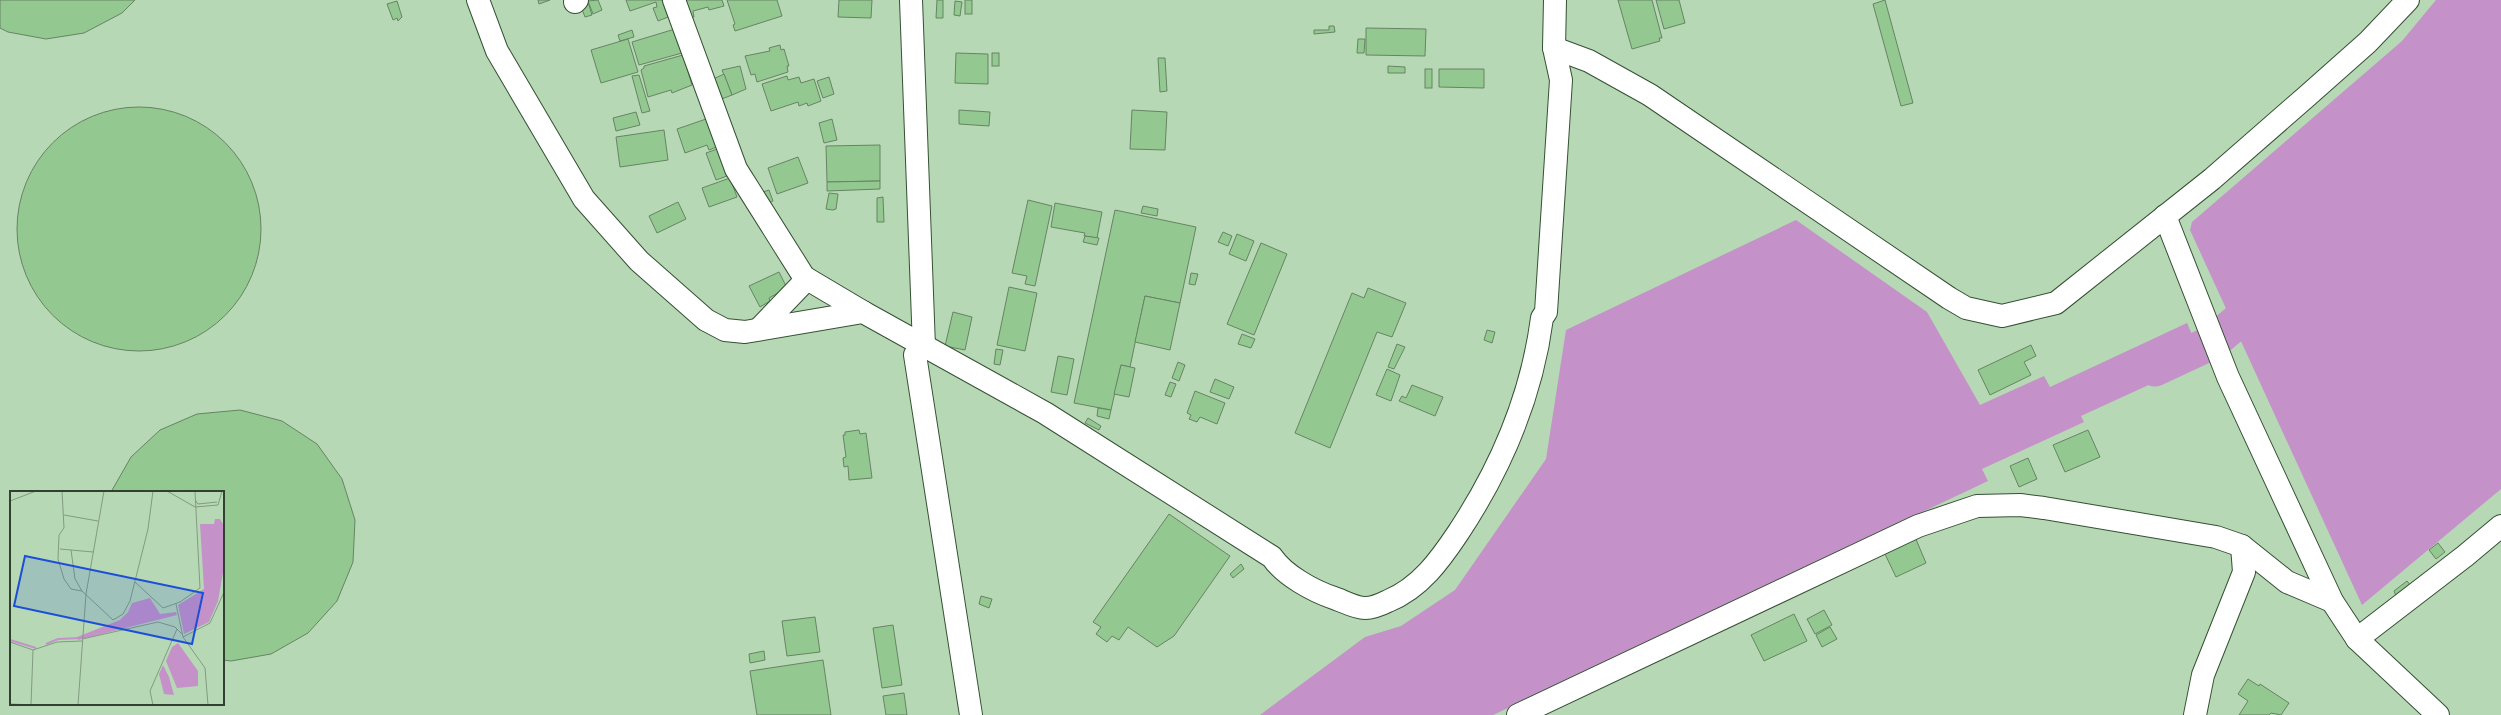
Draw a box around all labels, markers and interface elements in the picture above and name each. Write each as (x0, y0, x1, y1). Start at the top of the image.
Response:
inset map (10, 491, 224, 705)

